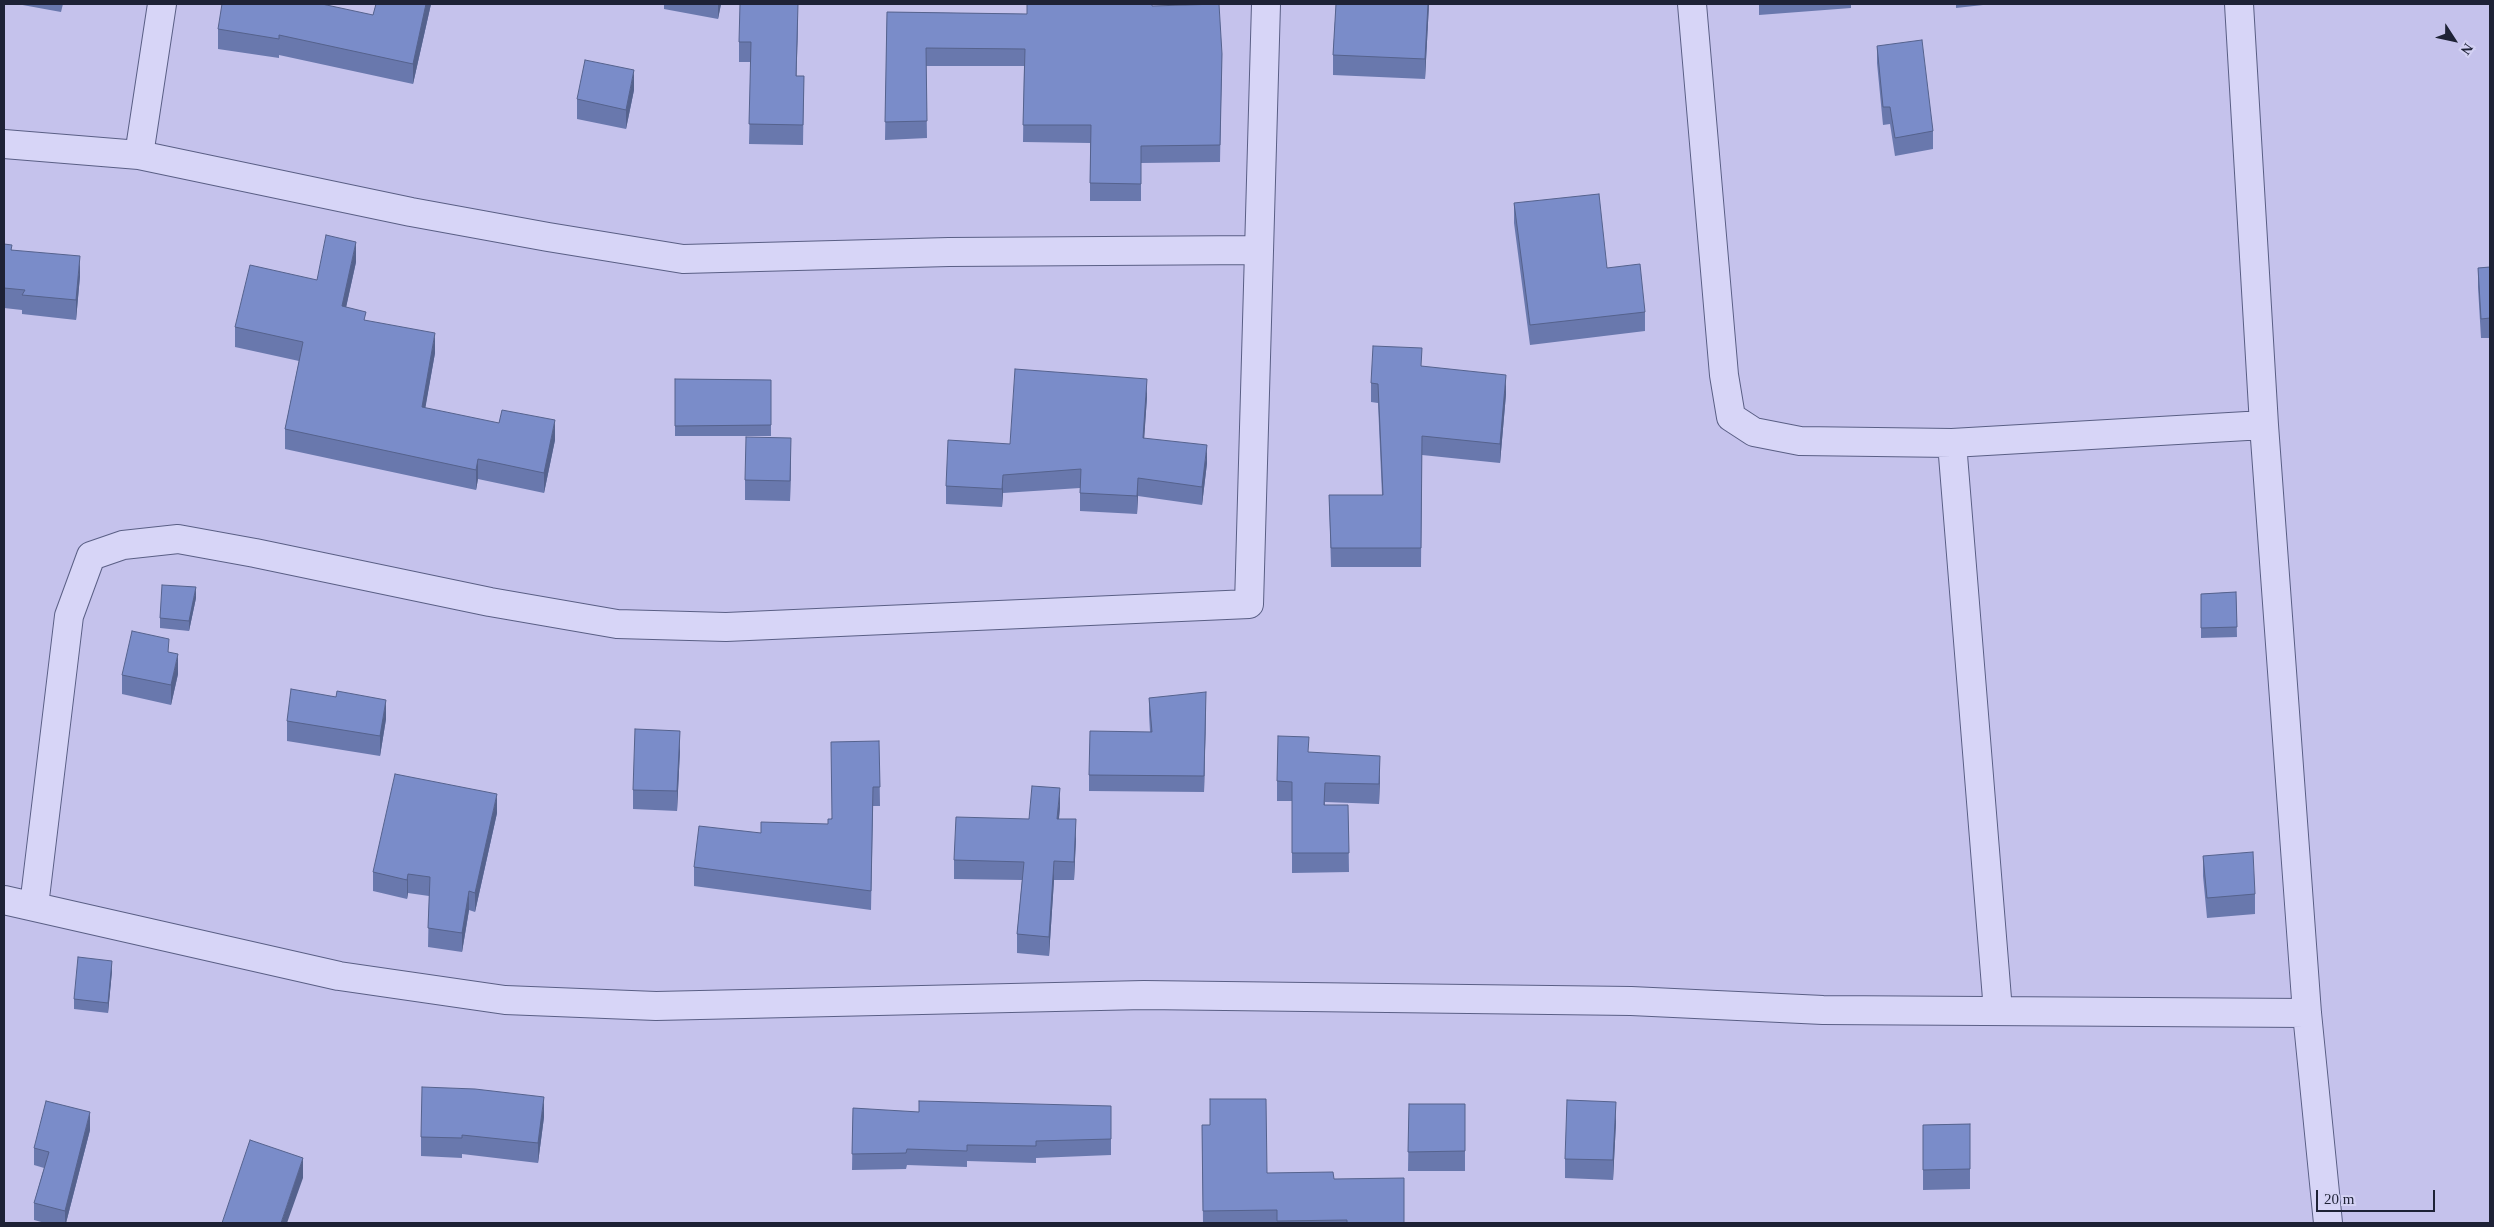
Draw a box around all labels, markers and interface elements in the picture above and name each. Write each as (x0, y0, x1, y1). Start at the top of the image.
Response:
north arrow (2429, 15, 2479, 65)
text: N (2458, 40, 2476, 57)
scale bar (2319, 1180, 2438, 1212)
text: 20 m (2324, 1191, 2354, 1207)

